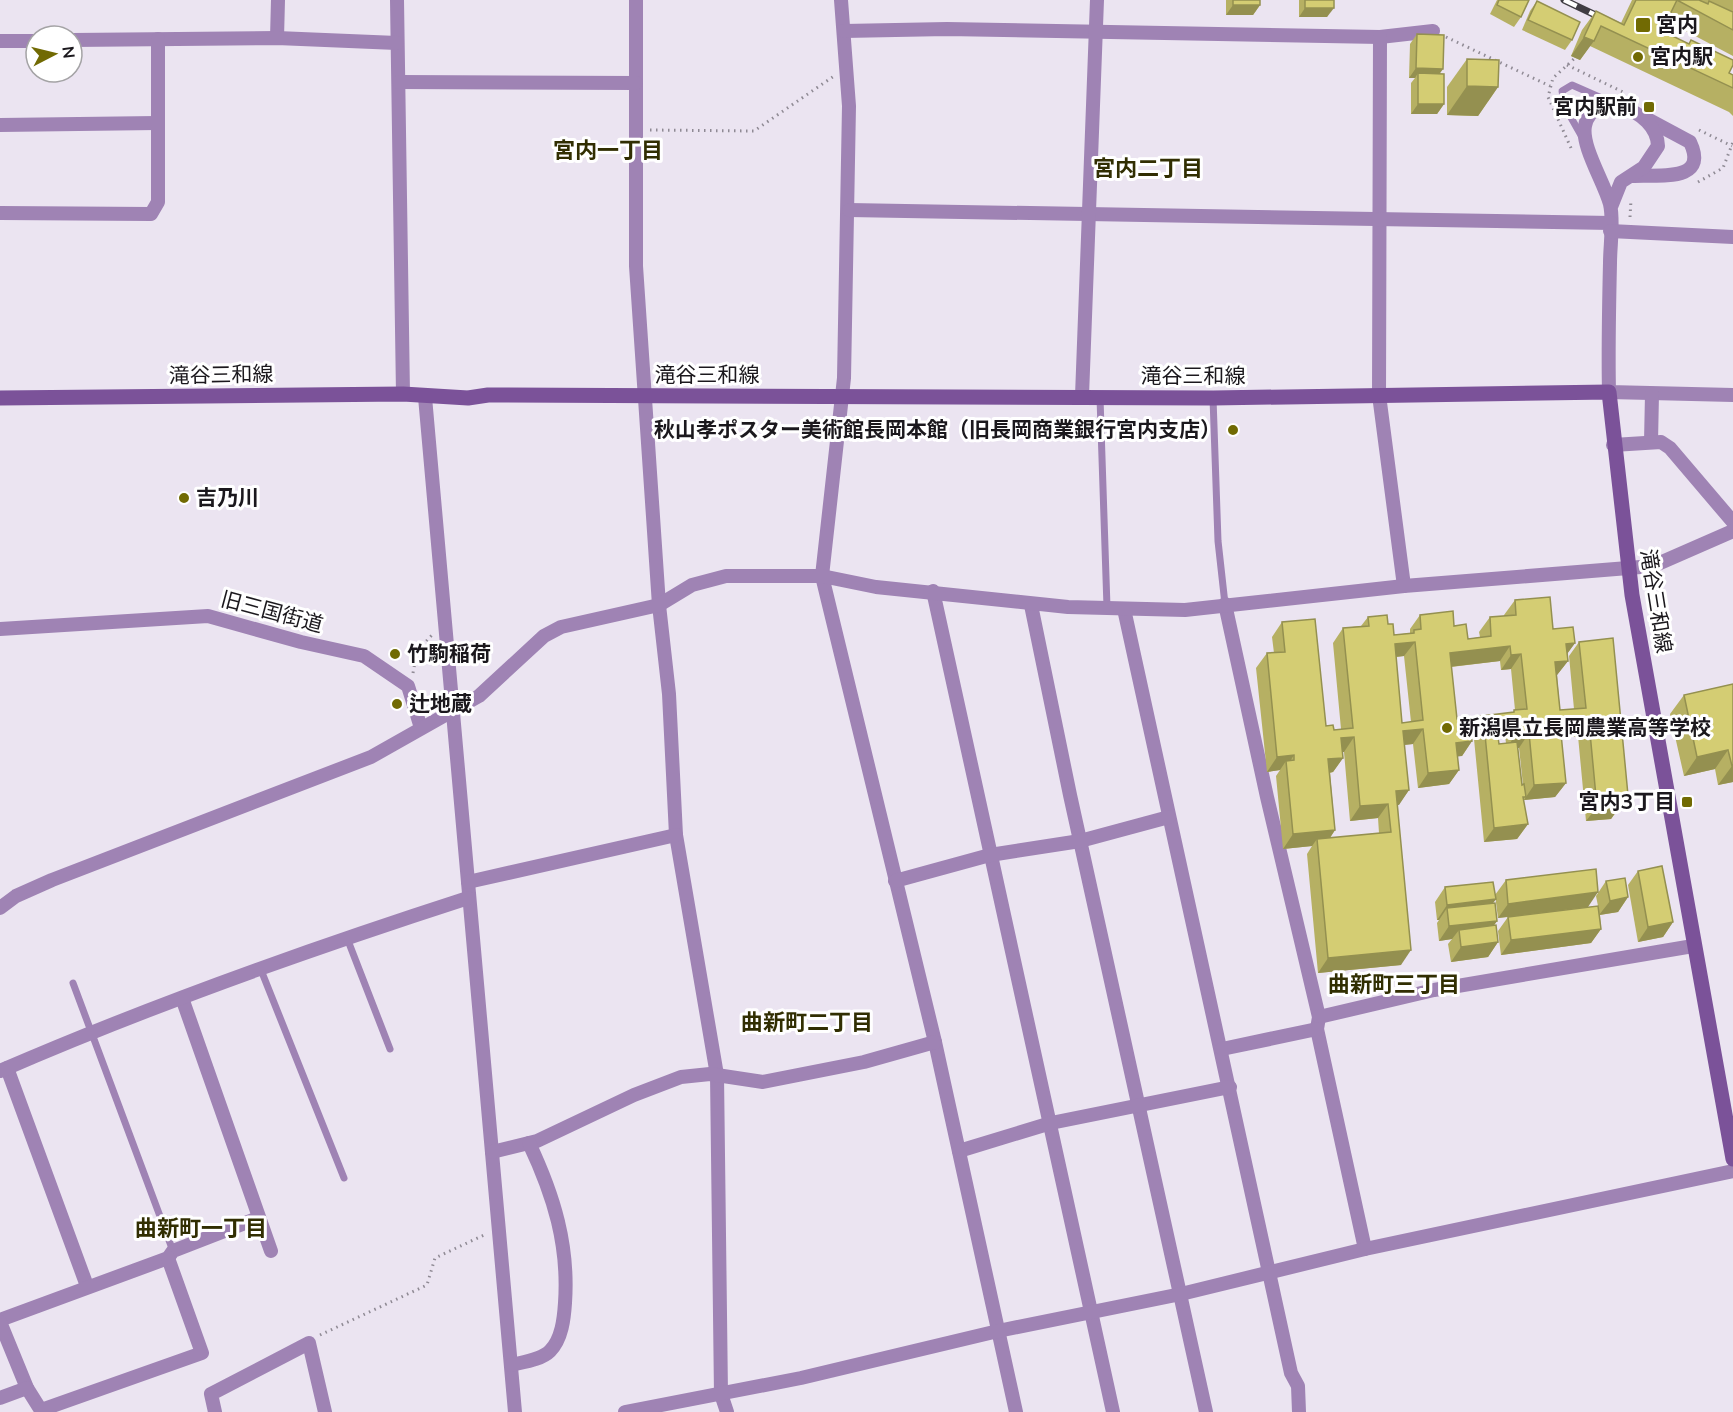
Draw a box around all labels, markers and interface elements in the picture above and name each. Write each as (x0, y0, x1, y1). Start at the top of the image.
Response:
place label: 宮内 (1656, 11, 1698, 37)
marker: 宮内 (1634, 16, 1652, 34)
north arrow (24, 24, 84, 84)
place label: 宮内駅 (1650, 43, 1713, 69)
text: N (58, 45, 80, 59)
marker: 宮内駅 (1631, 50, 1645, 64)
place label: 宮内駅前 (1553, 93, 1637, 119)
marker: 宮内駅前 (1642, 100, 1656, 114)
district label: 宮内一丁目 (553, 136, 663, 164)
district label: 宮内二丁目 (1093, 154, 1203, 182)
street label: 滝谷三和線 (168, 360, 274, 388)
street label: 滝谷三和線 (655, 361, 760, 387)
street label: 滝谷三和線 (1141, 362, 1246, 388)
place label: 秋山孝ポスター美術館長岡本館（旧長岡商業銀行宮内支店） (654, 416, 1221, 442)
marker: 秋山孝ポスター美術館長岡本館（旧長岡商業銀行宮内支店） (1226, 423, 1240, 437)
place label: 吉乃川 (196, 484, 259, 510)
marker: 吉乃川 (177, 491, 191, 505)
street label: 滝谷三和線 (1636, 547, 1678, 655)
street label: 旧三国街道 (218, 585, 326, 637)
place label: 竹駒稲荷 (407, 640, 491, 666)
marker: 竹駒稲荷 (388, 647, 402, 661)
place label: 辻地蔵 (409, 690, 472, 716)
marker: 辻地蔵 (390, 697, 404, 711)
place label: 新潟県立長岡農業高等学校 (1459, 714, 1711, 740)
marker: 新潟県立長岡農業高等学校 (1440, 721, 1454, 735)
place label: 宮内3丁目 (1578, 788, 1675, 814)
marker: 宮内3丁目 (1680, 795, 1694, 809)
district label: 曲新町三丁目 (1328, 970, 1460, 998)
district label: 曲新町二丁目 (741, 1008, 873, 1036)
district label: 曲新町一丁目 (135, 1214, 267, 1242)

